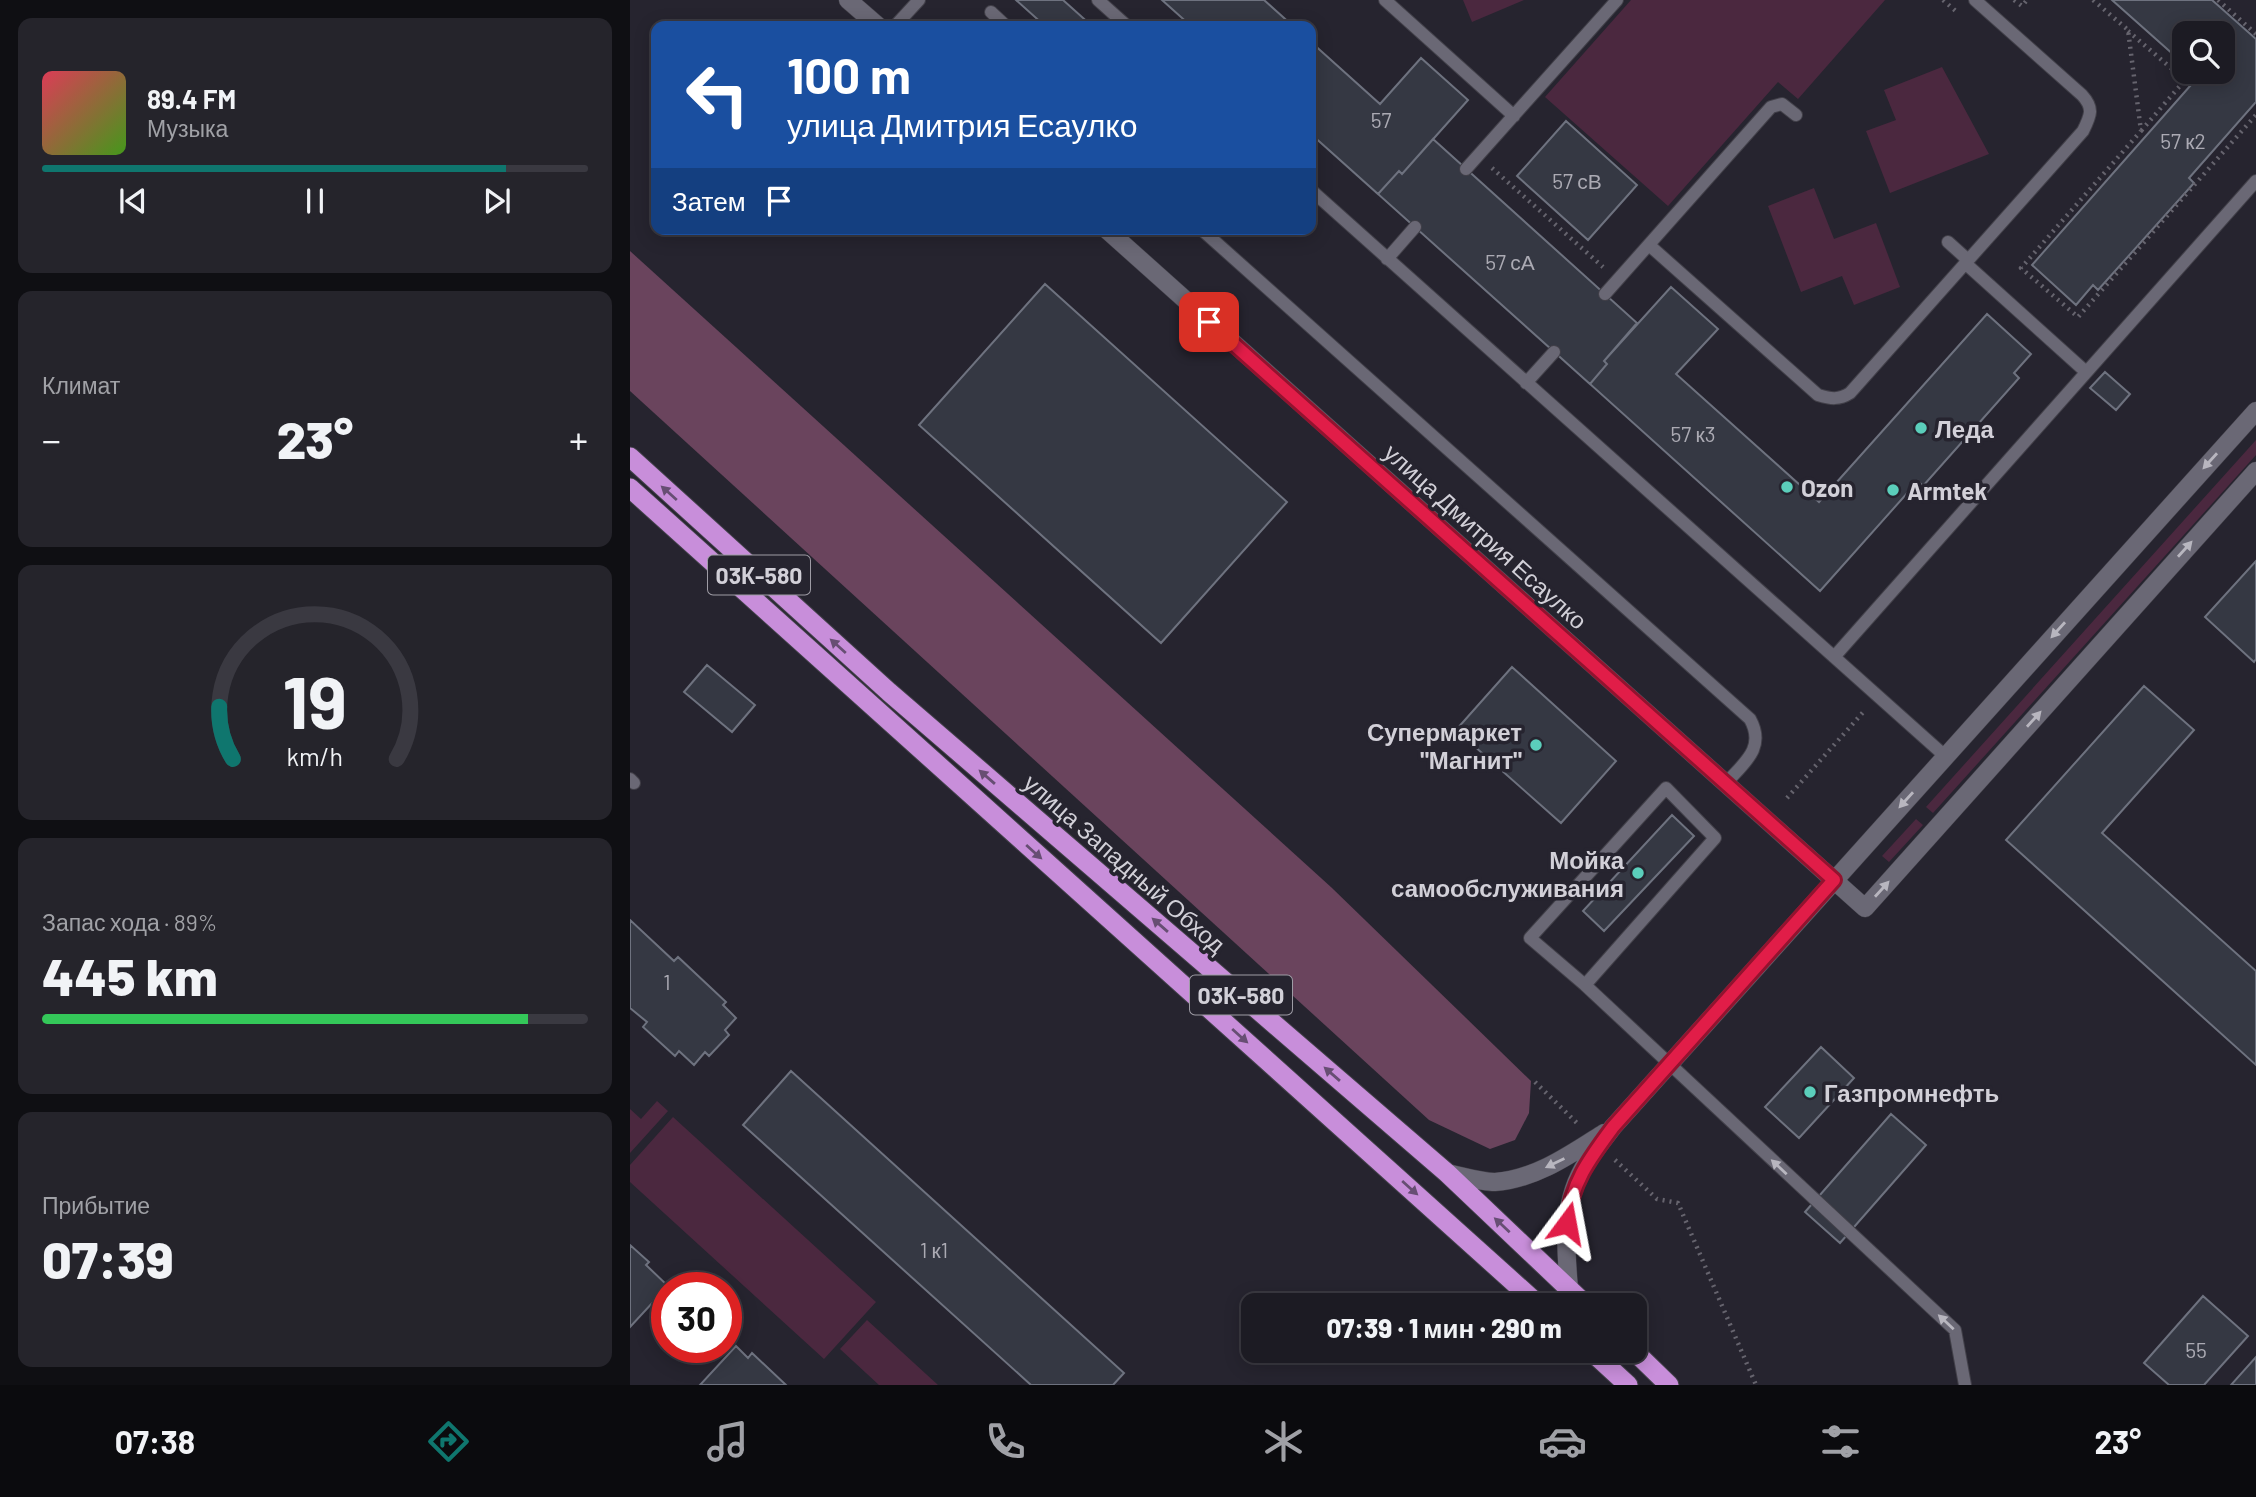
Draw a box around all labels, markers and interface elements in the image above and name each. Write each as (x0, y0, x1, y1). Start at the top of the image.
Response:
map controls (2172, 21, 2235, 84)
button: search (2172, 21, 2235, 84)
text: 100 m (787, 45, 911, 104)
icon: left (672, 49, 763, 140)
text: 89.4 FM (147, 83, 236, 114)
text: улица Дмитрия Есаулко (787, 105, 1138, 143)
house number: 57 (1371, 107, 1391, 132)
text: Музыка (147, 114, 228, 142)
house number: 57 к2 (2160, 128, 2206, 153)
house number: 57 сВ (1552, 168, 1602, 193)
icon: previous (114, 182, 152, 220)
icon: pause (296, 182, 334, 220)
icon: next (478, 182, 516, 220)
icon: arrive (760, 182, 798, 220)
text: Затем (672, 185, 746, 216)
house number: 57 сА (1485, 249, 1535, 274)
pin (1179, 292, 1239, 352)
icon: arrive (1190, 303, 1228, 341)
text: Климат (42, 371, 120, 399)
text: 23° (277, 407, 353, 469)
place label: Леда (1935, 414, 1994, 443)
text: − (42, 416, 61, 462)
text: + (569, 416, 588, 462)
marker: Леда (1913, 420, 1929, 436)
house number: 57 к3 (1671, 421, 1715, 446)
street label: улица Дмитрия Есаулко (1379, 437, 1593, 635)
one-way arrow (2203, 453, 2218, 470)
place label: Ozon (1801, 473, 1853, 502)
place label: Armtek (1907, 476, 1987, 505)
marker: Ozon (1779, 479, 1795, 495)
marker: Armtek (1885, 482, 1901, 498)
one-way arrow (660, 485, 678, 501)
one-way arrow (2177, 541, 2193, 558)
road number: 03К-580 (708, 555, 810, 594)
one-way arrow (2051, 622, 2066, 639)
one-way arrow (829, 638, 847, 654)
text: 19 (283, 656, 347, 744)
one-way arrow (2026, 710, 2042, 728)
place label: Супермаркет "Магнит" (1367, 717, 1522, 774)
marker: Супермаркет "Магнит" (1528, 737, 1544, 753)
text: km/h (287, 740, 343, 770)
street label: улица Западный Обход (1018, 767, 1232, 959)
one-way arrow (979, 770, 996, 785)
one-way arrow (1899, 791, 1914, 808)
one-way arrow (1026, 844, 1043, 859)
place label: Мойка самообслуживания (1391, 845, 1625, 902)
marker: Мойка самообслуживания (1630, 865, 1646, 881)
one-way arrow (1874, 880, 1889, 897)
text: Запас хода · 89% (42, 908, 217, 936)
one-way arrow (1151, 918, 1168, 933)
text: 445 km (42, 944, 218, 1006)
house number: 1 (663, 969, 671, 994)
road number: 03К-580 (1190, 976, 1292, 1014)
one-way arrow (1231, 1028, 1248, 1044)
one-way arrow (1323, 1066, 1341, 1082)
place label: Газпромнефть (1824, 1078, 1999, 1107)
marker: Газпромнефть (1802, 1084, 1818, 1100)
one-way arrow (1544, 1156, 1564, 1168)
one-way arrow (1771, 1160, 1788, 1176)
one-way arrow (1401, 1180, 1419, 1196)
position arrow (1530, 1186, 1604, 1260)
text: Прибытие (42, 1191, 150, 1219)
one-way arrow (1494, 1217, 1511, 1233)
text: 07:39 (42, 1227, 174, 1289)
house number: 1 к1 (920, 1237, 948, 1262)
speed limit sign: 30 (651, 1272, 742, 1363)
text: 07:39 · 1 мин · 290 m (1326, 1312, 1562, 1343)
one-way arrow (1938, 1314, 1955, 1330)
house number: 55 (2185, 1337, 2207, 1362)
icon: directions (424, 1417, 473, 1466)
icon: music (703, 1417, 752, 1466)
icon: phone (981, 1417, 1030, 1466)
icon: climate (1259, 1417, 1308, 1466)
icon: car (1538, 1417, 1587, 1466)
icon: filters (1816, 1417, 1865, 1466)
text: 07:38 (115, 1422, 195, 1460)
text: 23° (2094, 1422, 2141, 1460)

